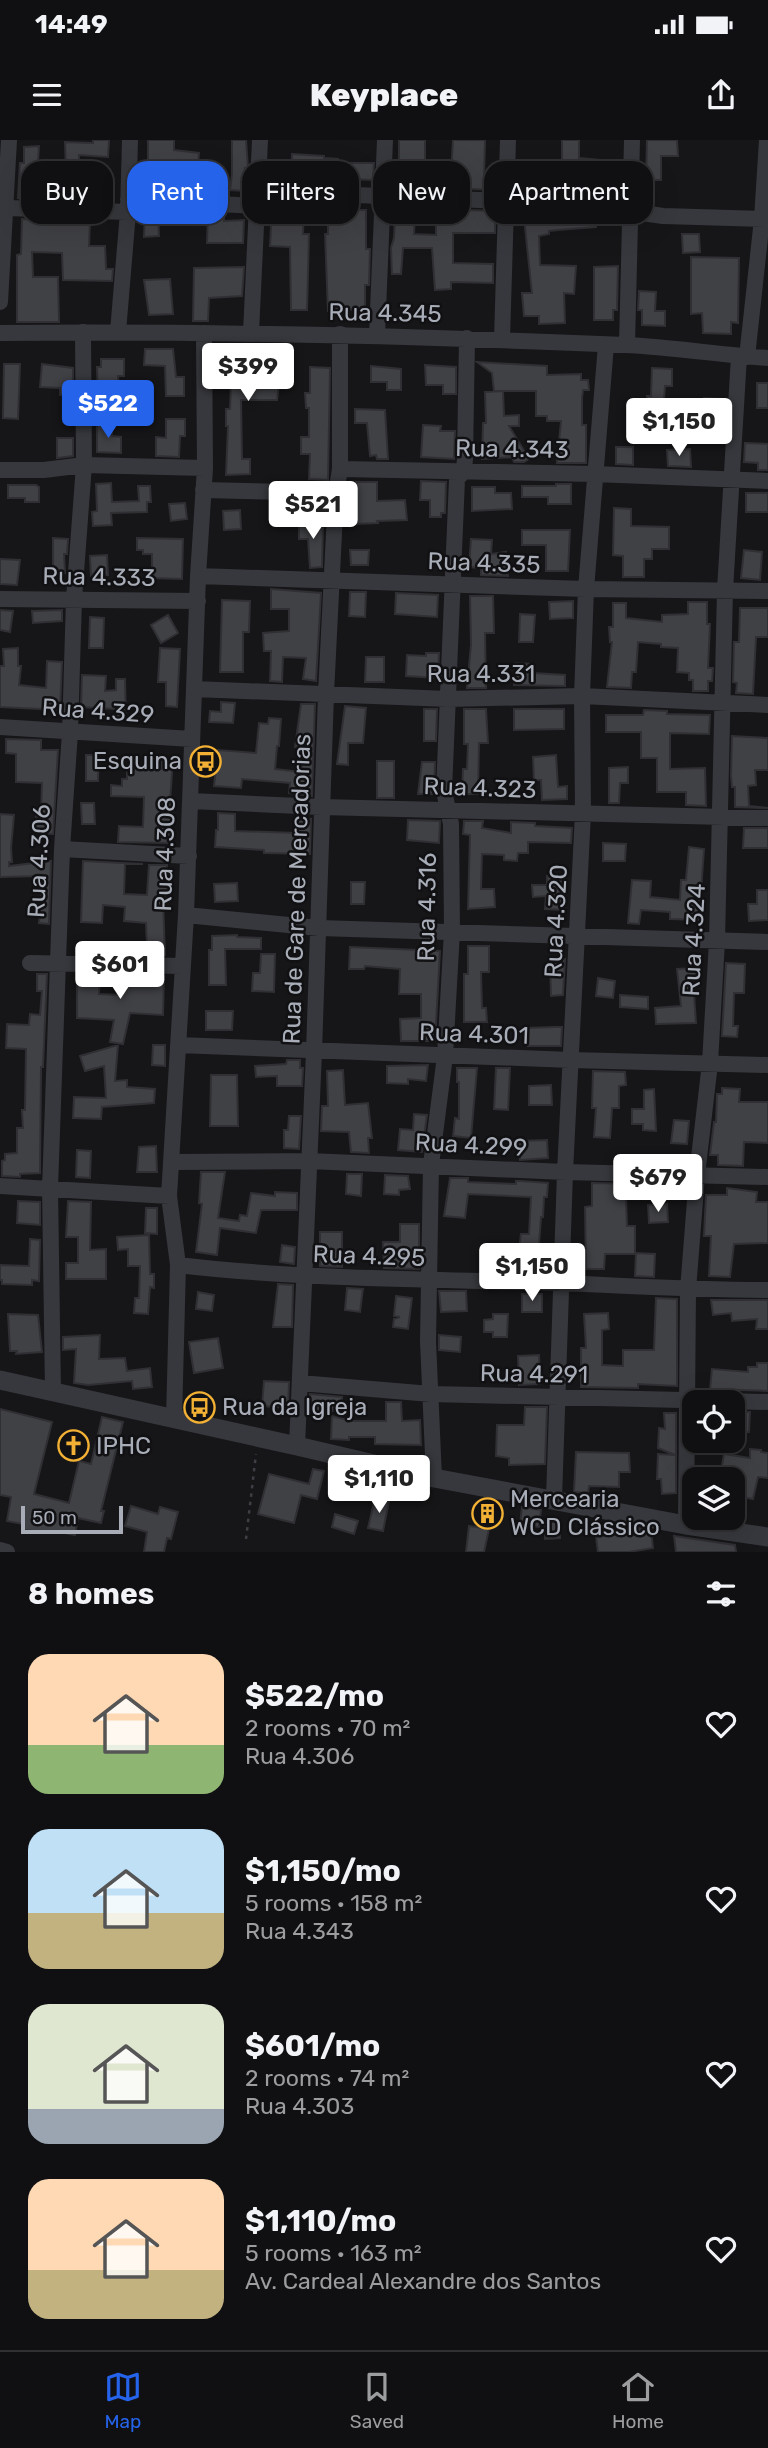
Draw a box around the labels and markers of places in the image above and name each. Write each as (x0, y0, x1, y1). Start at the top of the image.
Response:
pin: $399 (207, 344, 289, 403)
pin: $522 (67, 380, 149, 440)
pin: $1,150 (622, 398, 736, 458)
pin: $521 (272, 482, 354, 541)
bus stop icon: Esquina (188, 744, 222, 778)
place label: Esquina (93, 747, 182, 775)
pin: $601 (79, 942, 161, 1001)
pin: $679 (617, 1154, 699, 1214)
pin: $1,150 (475, 1244, 589, 1303)
bus stop icon: Rua da Igreja (182, 1390, 216, 1424)
place label: Rua da Igreja (222, 1393, 367, 1421)
church icon: IPHC (56, 1429, 90, 1463)
place label: IPHC (96, 1432, 151, 1460)
pin: $1,110 (322, 1456, 436, 1515)
place label: Mercearia WCD Clássico (510, 1485, 660, 1541)
building icon: Mercearia WCD Clássico (470, 1496, 504, 1530)

